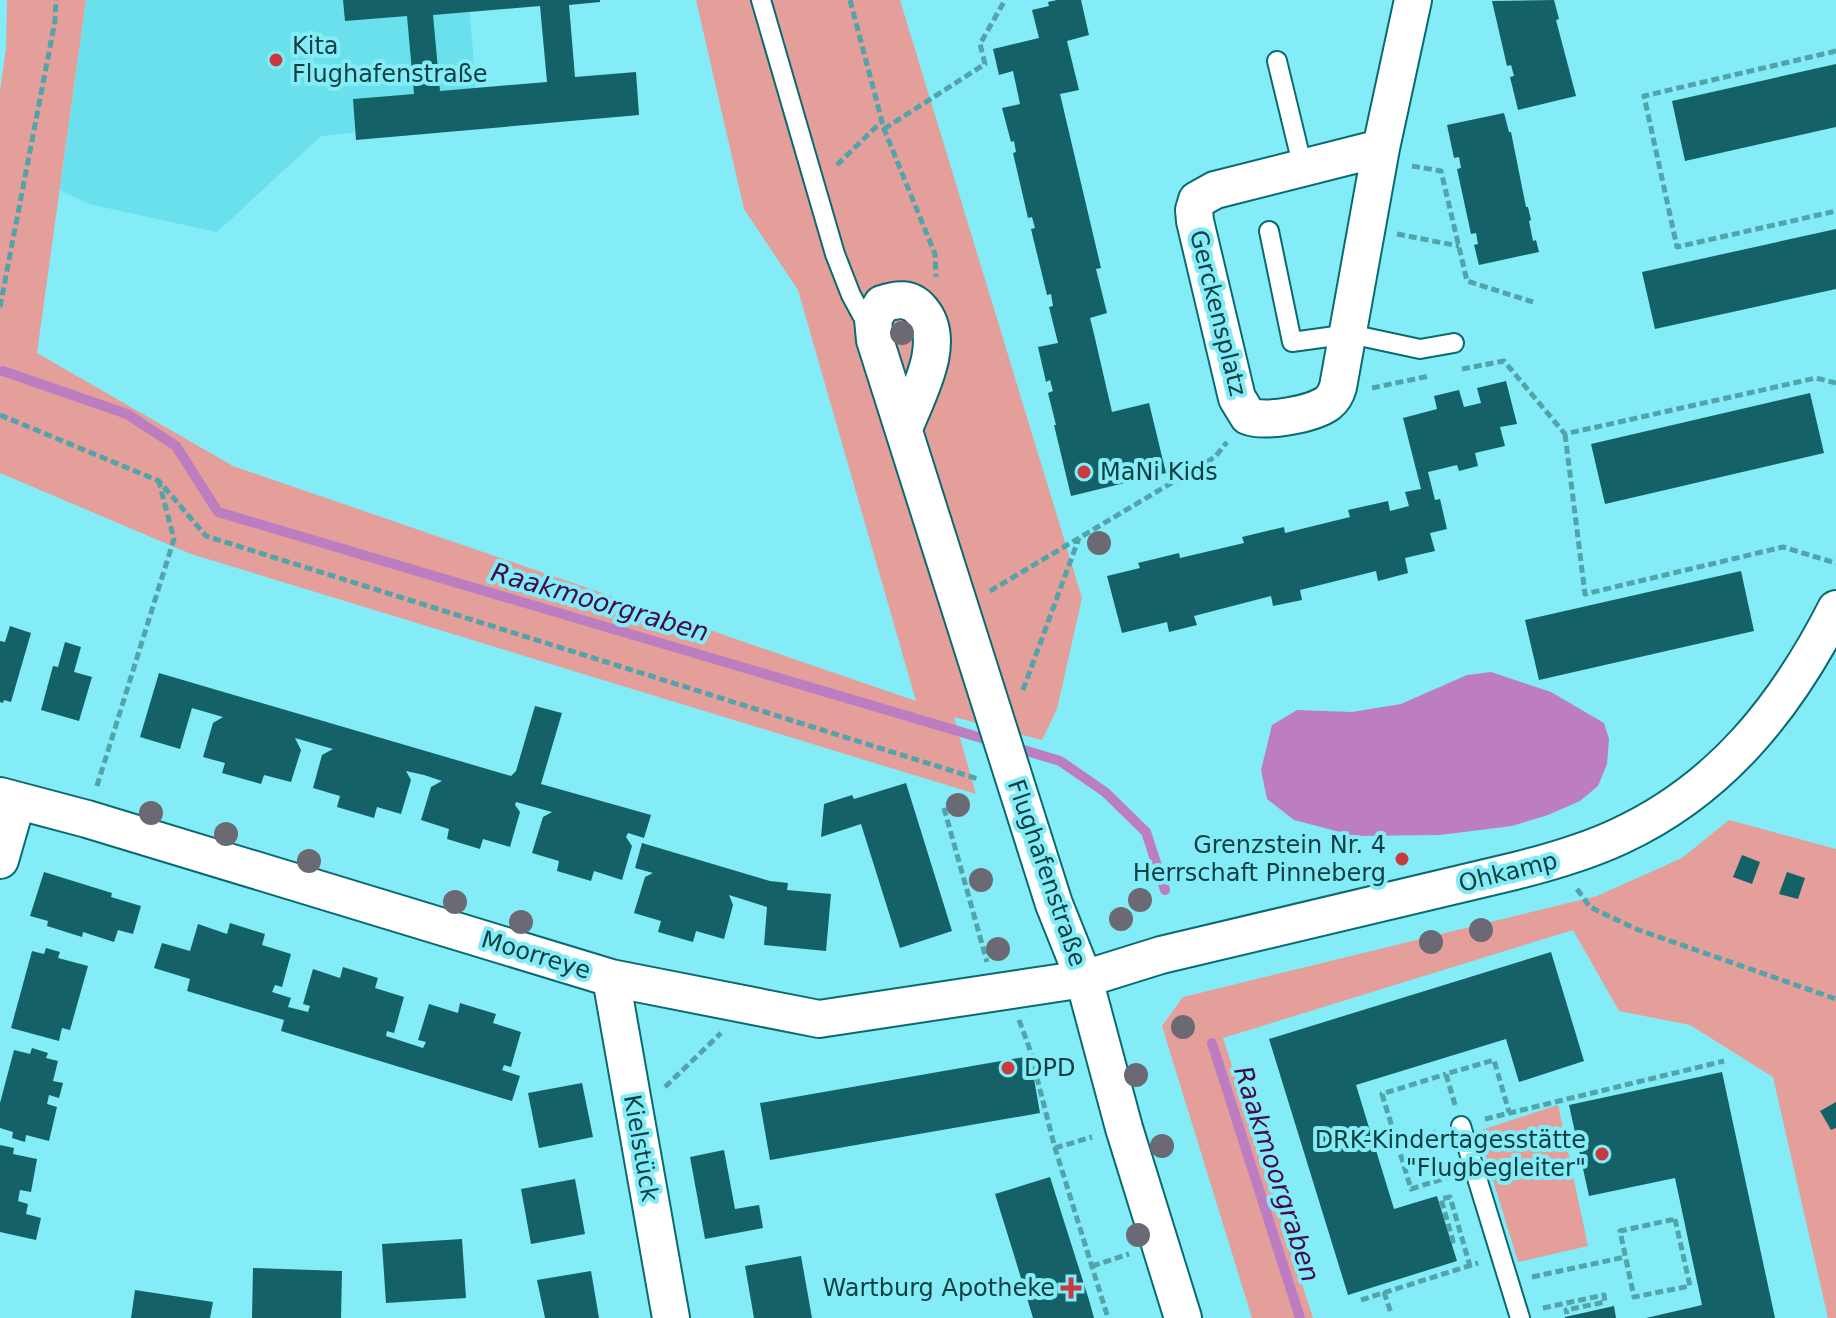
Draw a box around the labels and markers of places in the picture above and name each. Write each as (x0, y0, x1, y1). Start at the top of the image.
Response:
place label: Kita Flughafenstraße (292, 32, 488, 88)
marker: Kita Flughafenstraße (267, 51, 285, 69)
place label: MaNi Kids (1100, 458, 1218, 486)
marker: MaNi Kids (1075, 463, 1093, 481)
place label: Grenzstein Nr. 4 Herrschaft Pinneberg (1133, 831, 1386, 887)
marker: Grenzstein Nr. 4 Herrschaft Pinneberg (1393, 850, 1411, 868)
place label: DPD (1024, 1054, 1075, 1082)
marker: DPD (999, 1059, 1017, 1077)
place label: DRK-Kindertagesstätte "Flugbegleiter" (1315, 1126, 1586, 1182)
marker: DRK-Kindertagesstätte "Flugbegleiter" (1593, 1145, 1611, 1163)
place label: Wartburg Apotheke (823, 1274, 1055, 1302)
marker: Wartburg Apotheke (1062, 1279, 1080, 1297)

